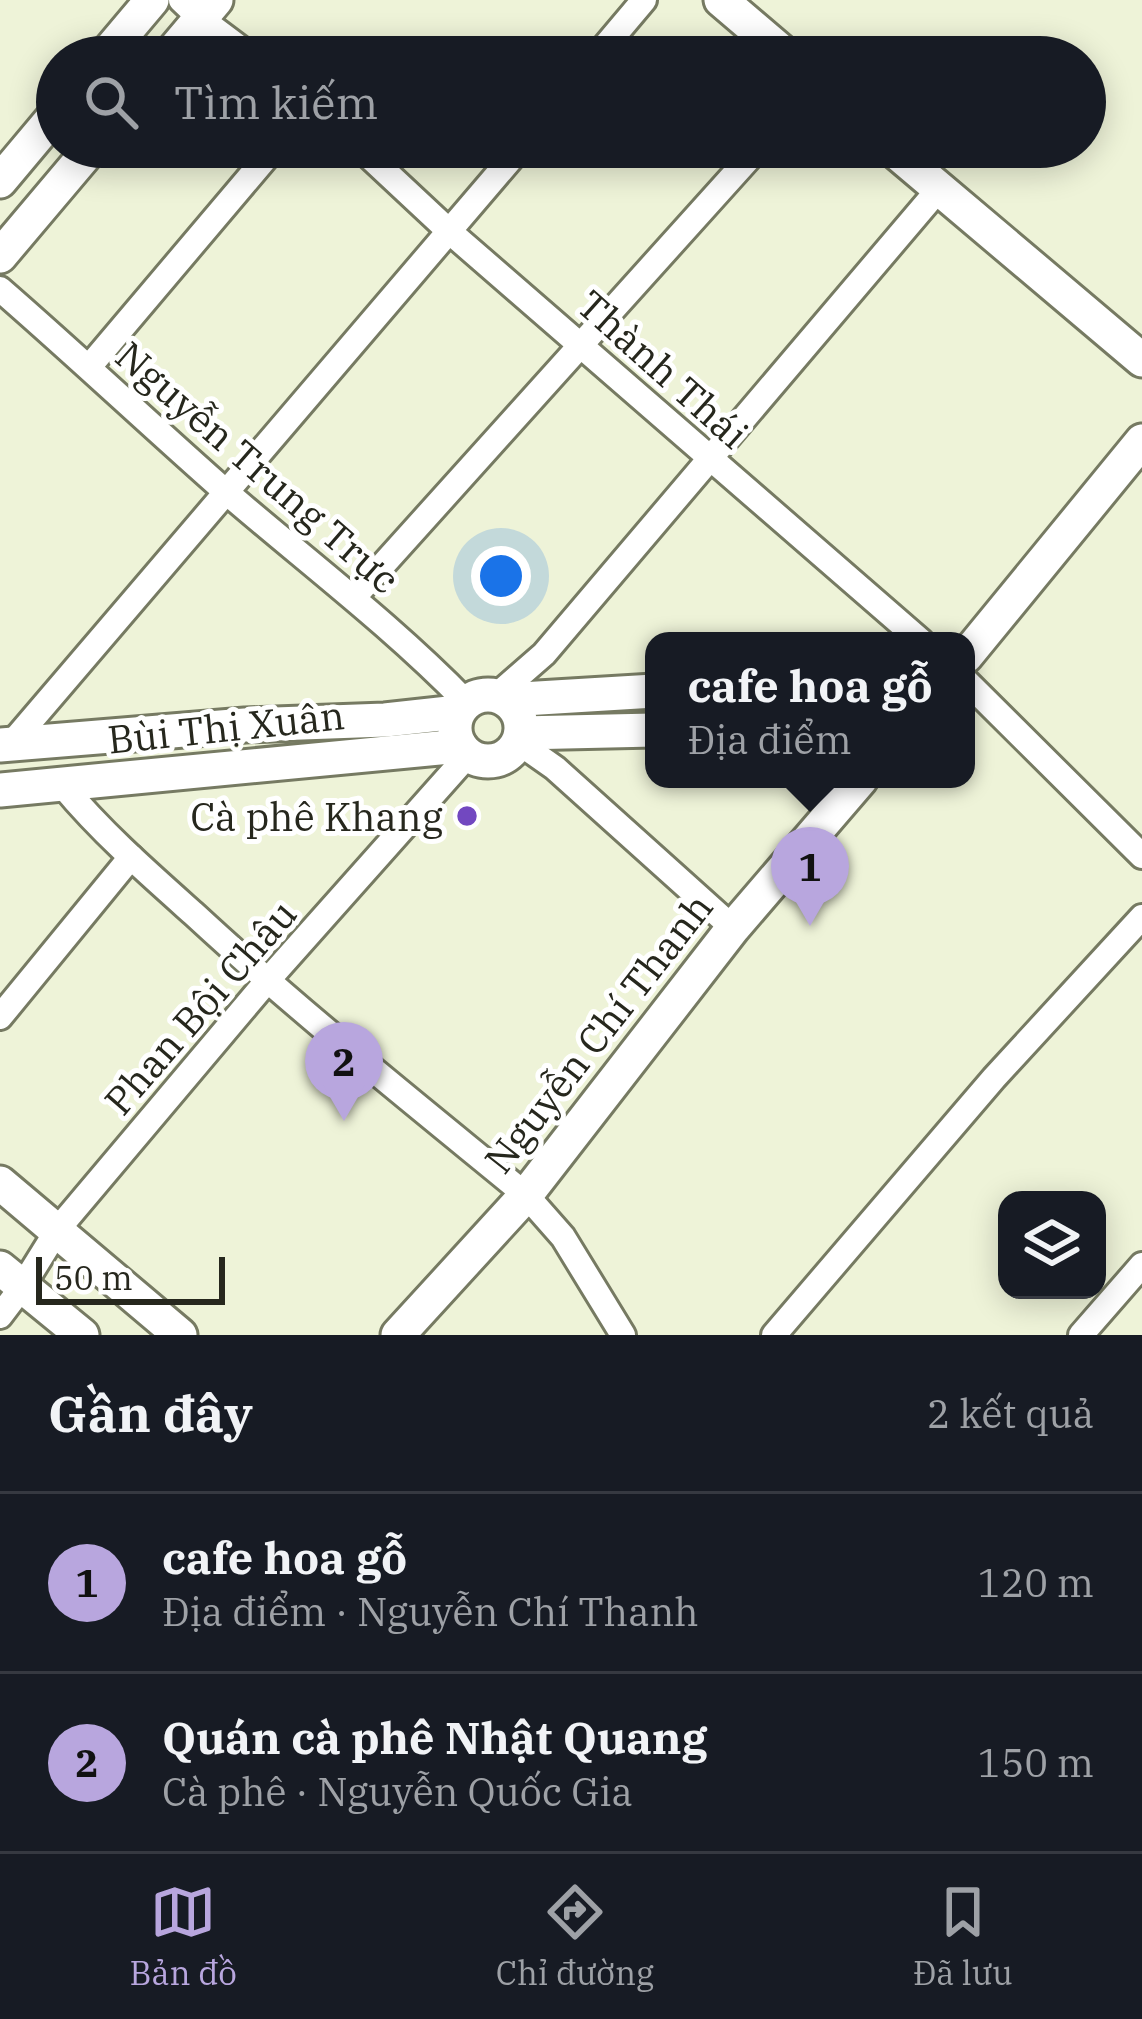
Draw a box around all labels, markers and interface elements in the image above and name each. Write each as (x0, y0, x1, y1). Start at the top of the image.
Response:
search box (36, 36, 1106, 168)
icon: search (78, 69, 144, 135)
text: Tìm kiếm (174, 73, 378, 131)
street label: Thành Thái (567, 279, 759, 459)
street label: Nguyễn Trung Trực (106, 330, 410, 604)
your location (471, 546, 531, 606)
popup (645, 632, 975, 788)
text: cafe hoa gỗ (687, 656, 933, 714)
street label: Bùi Thị Xuân (105, 689, 347, 765)
text: Địa điểm (687, 714, 852, 765)
place label: Cà phê Khang (190, 791, 443, 842)
marker: Cà phê Khang (454, 803, 480, 829)
pin: 1 (771, 827, 849, 926)
street label: Nguyễn Chí Thanh (473, 883, 723, 1183)
street label: Phan Bội Châu (93, 889, 307, 1125)
pin: 2 (305, 1022, 383, 1121)
map controls (998, 1191, 1106, 1299)
button: layers (998, 1191, 1106, 1299)
scale bar (36, 1251, 225, 1304)
text: 50 m (54, 1256, 133, 1299)
text: Gần đây (48, 1380, 253, 1446)
text: 2 kết quả (927, 1388, 1094, 1439)
text: cafe hoa gỗ (162, 1528, 407, 1586)
text: 1 (75, 1557, 99, 1608)
text: 120 m (978, 1557, 1094, 1608)
text: Địa điểm · Nguyễn Chí Thanh (162, 1586, 699, 1637)
text: Quán cà phê Nhật Quang (162, 1708, 708, 1766)
text: 2 (75, 1737, 99, 1788)
text: 150 m (978, 1737, 1094, 1788)
text: Cà phê · Nguyễn Quốc Gia (162, 1766, 633, 1817)
tab: Bản đồ (129, 1879, 237, 1994)
tab: Chỉ đường (496, 1879, 654, 1994)
tab: Đã lưu (913, 1879, 1013, 1994)

